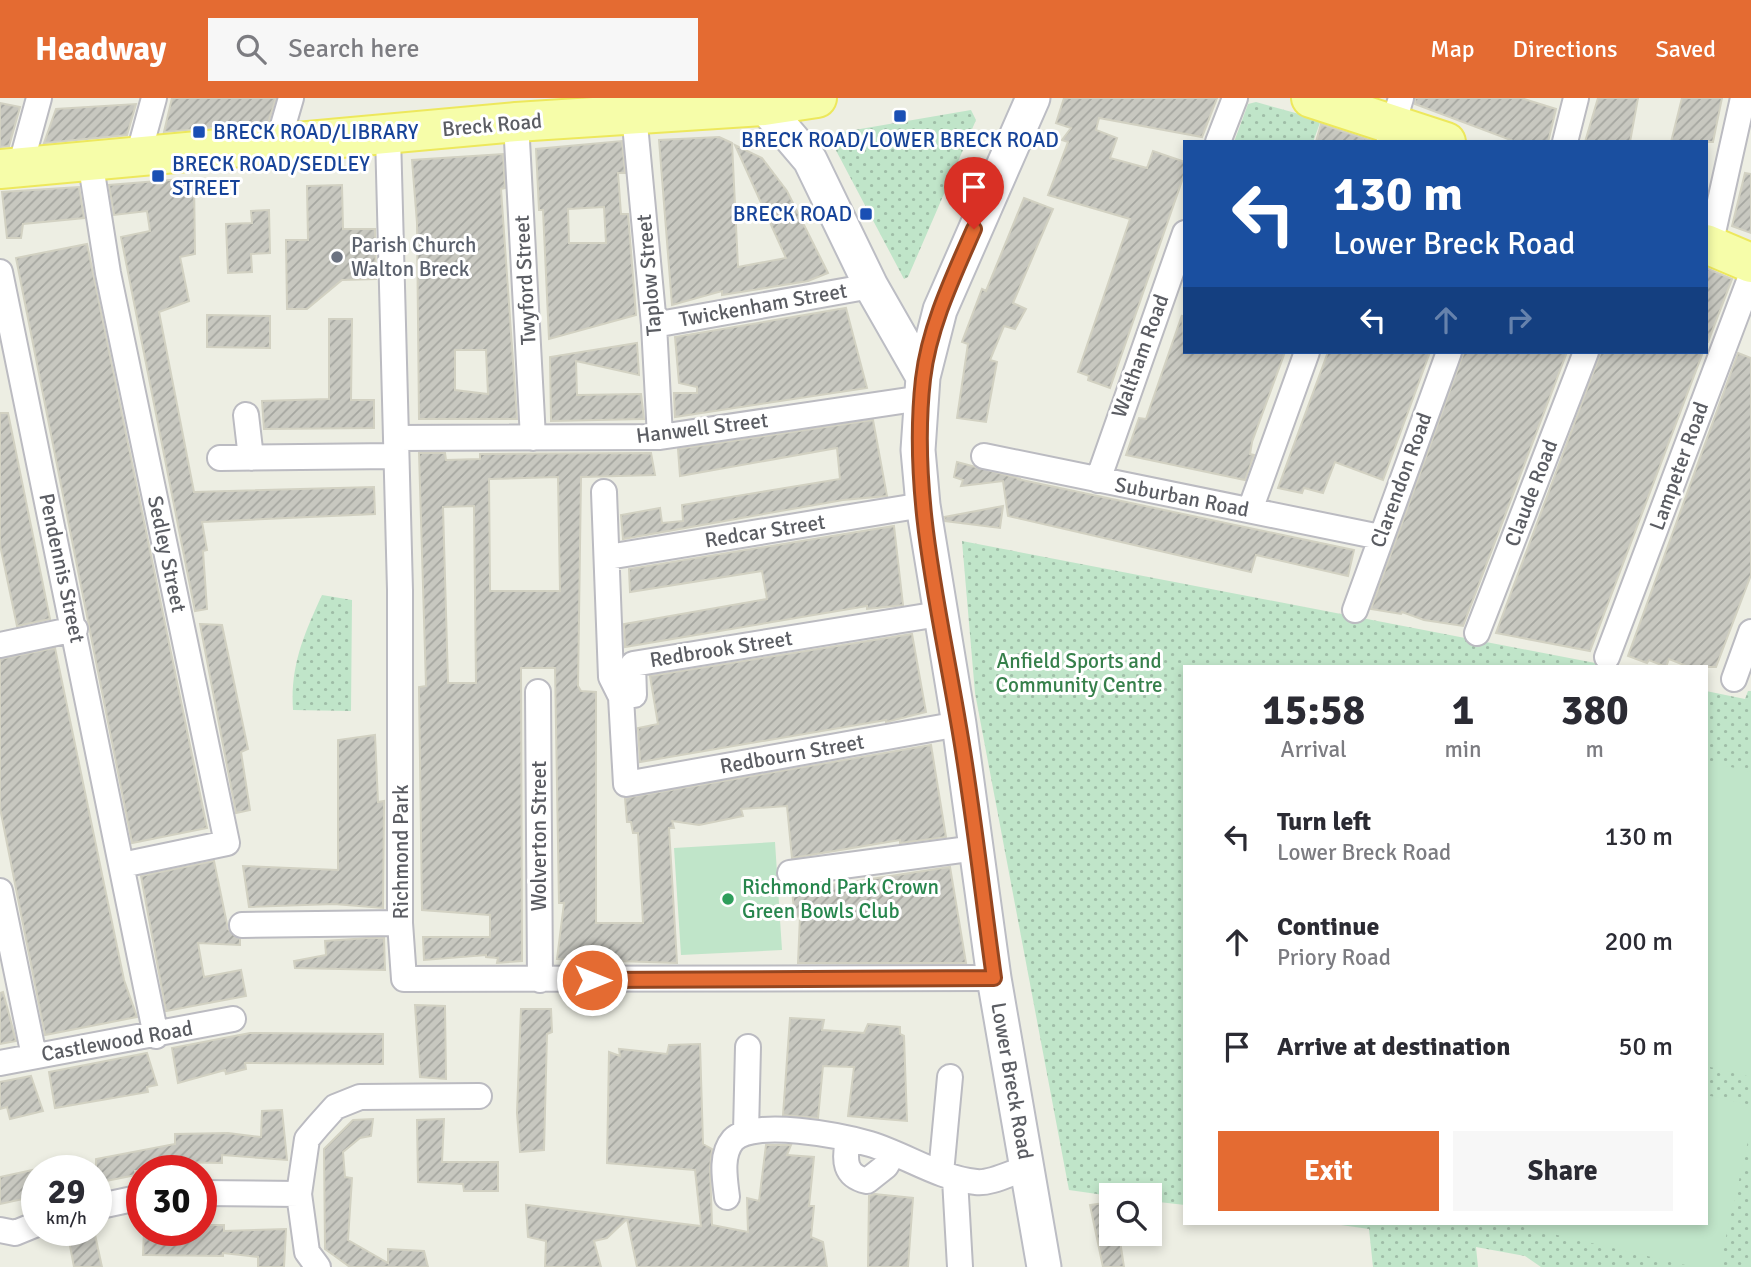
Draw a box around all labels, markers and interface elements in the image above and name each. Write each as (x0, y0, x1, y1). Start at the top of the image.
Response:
search box (208, 18, 698, 81)
text: Headway (35, 29, 166, 70)
icon: search (232, 30, 270, 68)
text: Search here (288, 33, 419, 65)
text: Map (1430, 34, 1475, 64)
text: Directions (1513, 34, 1618, 64)
text: Saved (1656, 34, 1716, 64)
street label: Breck Road (441, 108, 543, 142)
marker: BRECK ROAD/LOWER BRECK ROAD (892, 108, 908, 124)
place label: BRECK ROAD/LIBRARY (213, 119, 419, 145)
marker: BRECK ROAD/LIBRARY (191, 124, 207, 140)
place label: BRECK ROAD/LOWER BRECK ROAD (741, 127, 1059, 153)
place label: BRECK ROAD/SEDLEY STREET (172, 151, 370, 201)
pin (944, 157, 1004, 229)
text: 130 m (1333, 164, 1463, 224)
marker: BRECK ROAD/SEDLEY STREET (150, 168, 166, 184)
icon: arrive (955, 168, 993, 206)
icon: left (1218, 168, 1309, 259)
place label: BRECK ROAD (733, 201, 852, 227)
marker: BRECK ROAD (858, 206, 874, 222)
street label: Taplow Street (631, 213, 667, 337)
street label: Twyford Street (509, 214, 541, 346)
text: Lower Breck Road (1333, 224, 1575, 263)
place label: Parish Church Walton Breck (351, 232, 476, 282)
marker: Parish Church Walton Breck (329, 249, 345, 265)
street label: Twickenham Street (677, 277, 849, 333)
street label: Waltham Road (1106, 291, 1174, 421)
icon: left (1354, 301, 1392, 339)
icon: ahead (1427, 301, 1465, 339)
icon: right (1500, 301, 1538, 339)
street label: Lampeter Road (1644, 398, 1714, 534)
street label: Hanwell Street (635, 407, 769, 449)
street label: Clarendon Road (1365, 409, 1437, 551)
street label: Claude Road (1499, 436, 1563, 550)
street label: Suburban Road (1113, 471, 1251, 523)
street label: Pendennis Street (33, 491, 91, 645)
street label: Sedley Street (142, 493, 192, 615)
street label: Redcar Street (703, 509, 827, 553)
street label: Redbrook Street (648, 625, 794, 673)
park label: Anfield Sports and Community Centre (995, 648, 1163, 698)
text: 15:58 (1262, 685, 1365, 736)
text: 1 (1452, 685, 1474, 736)
text: 380 (1561, 685, 1629, 736)
street label: Redbourn Street (718, 729, 866, 779)
text: Arrival (1281, 735, 1347, 764)
text: min (1444, 735, 1482, 764)
text: m (1586, 735, 1604, 764)
street label: Wolverton Street (526, 761, 552, 911)
street label: Richmond Park (388, 784, 414, 919)
text: Turn left (1277, 806, 1371, 838)
icon: left (1218, 818, 1256, 856)
text: 130 m (1604, 821, 1673, 853)
text: Lower Breck Road (1277, 838, 1451, 867)
place label: Richmond Park Crown Green Bowls Club (742, 874, 939, 924)
marker: Richmond Park Crown Green Bowls Club (720, 891, 736, 907)
text: Continue (1277, 911, 1379, 943)
icon: ahead (1218, 923, 1256, 961)
text: 200 m (1604, 926, 1673, 958)
position arrow (555, 943, 629, 1017)
text: Priory Road (1277, 943, 1391, 972)
street label: Lower Breck Road (985, 1000, 1039, 1162)
street label: Castlewood Road (39, 1015, 195, 1067)
icon: arrive (1218, 1028, 1256, 1066)
text: Arrive at destination (1277, 1031, 1510, 1063)
text: 50 m (1618, 1031, 1673, 1063)
button: Exit (1218, 1131, 1439, 1211)
button: Share (1453, 1131, 1673, 1211)
speed limit sign: 30 (126, 1155, 217, 1246)
text: 29 (48, 1170, 85, 1213)
map controls (1099, 1183, 1162, 1246)
button: search (1099, 1183, 1162, 1246)
text: km/h (46, 1207, 87, 1229)

